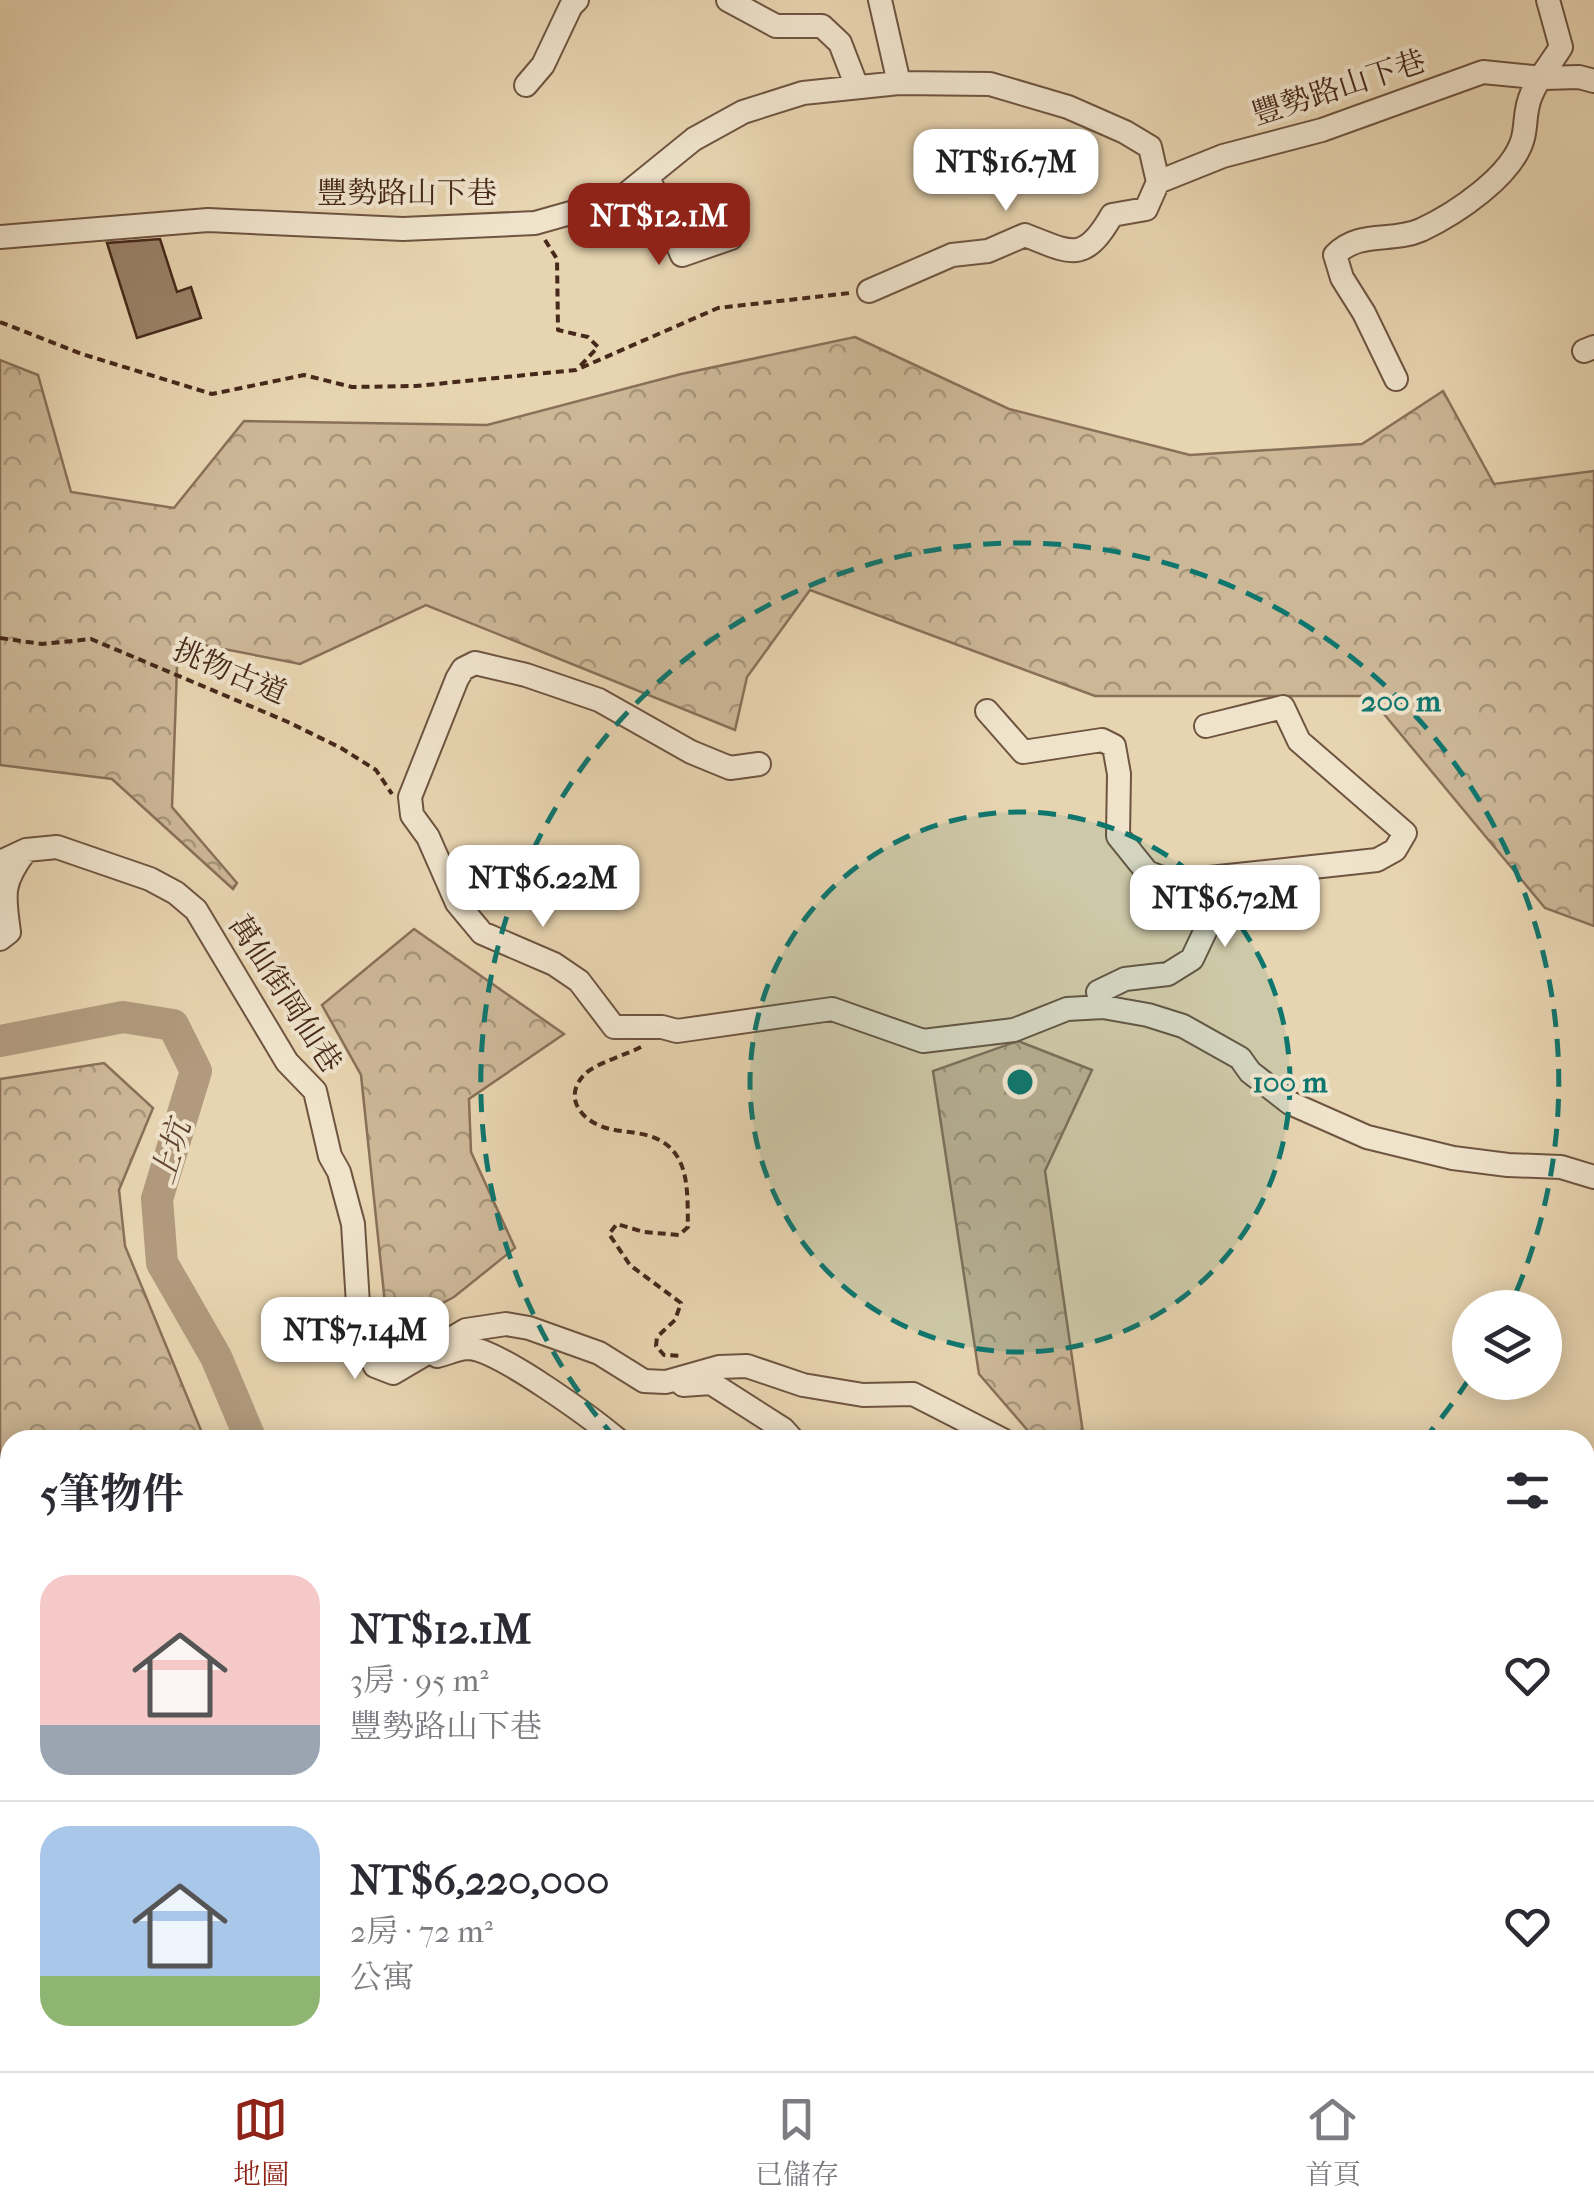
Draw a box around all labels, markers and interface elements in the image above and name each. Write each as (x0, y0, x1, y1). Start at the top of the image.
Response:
street label: 豐勢路山下巷 (1248, 44, 1430, 132)
pin: NT$16.7M (903, 129, 1109, 214)
text: NT$16.7M (935, 143, 1077, 180)
street label: 豐勢路山下巷 (317, 176, 497, 211)
pin: NT$12.1M (556, 183, 762, 268)
text: NT$12.1M (590, 197, 728, 234)
street label: 挑物古道 (168, 632, 292, 712)
text: 200 m (1361, 684, 1442, 719)
pin: NT$6.22M (440, 845, 646, 930)
text: NT$6.22M (468, 859, 618, 896)
pin: NT$6.72M (1122, 865, 1328, 950)
text: NT$6.72M (1152, 879, 1298, 916)
street label: 萬仙街岡仙巷 (221, 909, 349, 1079)
centre of rings (1002, 1064, 1038, 1100)
text: 100 m (1252, 1065, 1329, 1100)
water label: 上坑 (144, 1111, 200, 1188)
map controls (1452, 1290, 1562, 1400)
button: layers (1452, 1290, 1562, 1400)
pin: NT$7.14M (252, 1297, 458, 1382)
text: NT$7.14M (283, 1311, 427, 1348)
icon: filters (1500, 1463, 1555, 1518)
text: 5筆物件 (40, 1470, 184, 1519)
text: NT$12.1M (350, 1605, 531, 1654)
icon: home (120, 1615, 240, 1735)
icon: heart (1500, 1648, 1555, 1703)
text: 3房 · 95 m² (350, 1662, 488, 1699)
text: 豐勢路山下巷 (350, 1708, 542, 1745)
text: NT$6,220,000 (350, 1856, 609, 1905)
icon: home (120, 1866, 240, 1986)
icon: heart (1500, 1899, 1555, 1954)
text: 2房 · 72 m² (350, 1913, 493, 1950)
text: 公寓 (350, 1959, 414, 1996)
tab: 地圖 (233, 2092, 289, 2192)
tab: 已儲存 (755, 2092, 839, 2192)
tab: 首頁 (1305, 2092, 1361, 2192)

